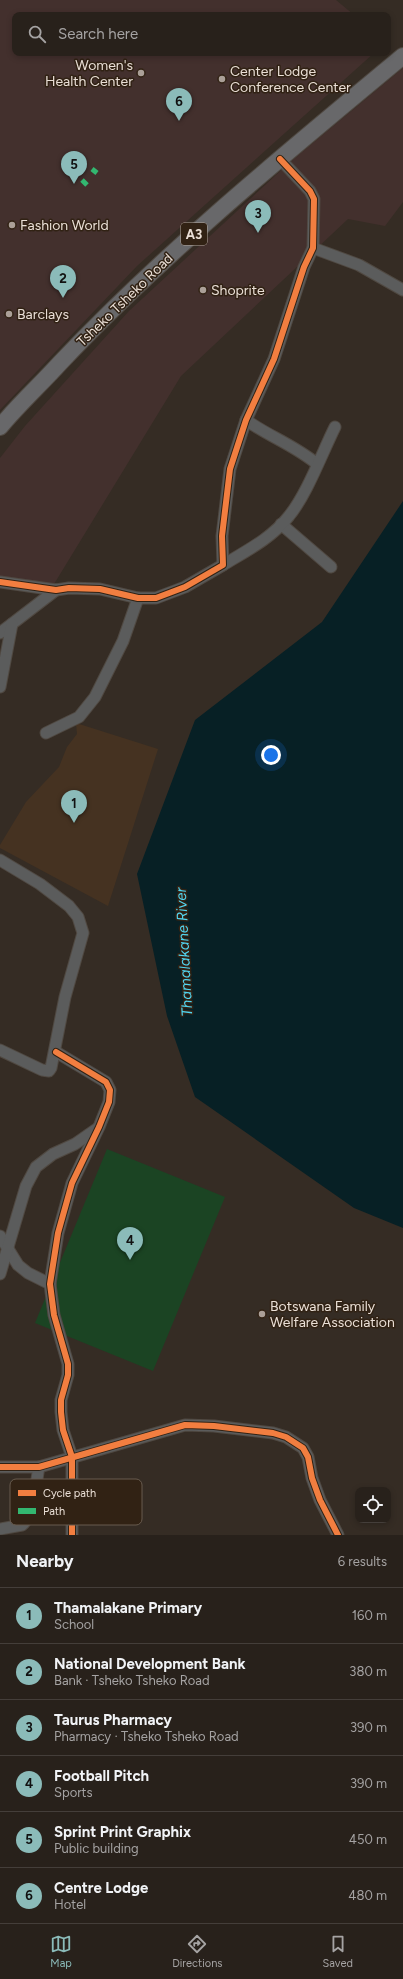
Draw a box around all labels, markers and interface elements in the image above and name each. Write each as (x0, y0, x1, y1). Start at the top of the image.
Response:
search box (12, 12, 391, 56)
icon: search (26, 23, 48, 45)
text: Search here (58, 25, 138, 43)
place label: Women's Health Center (45, 57, 133, 90)
place label: Center Lodge Conference Center (230, 63, 351, 96)
marker: Women's Health Center (136, 68, 146, 78)
marker: Center Lodge Conference Center (217, 74, 227, 84)
pin: 6 (166, 88, 192, 121)
pin: 5 (61, 151, 87, 184)
pin: 3 (245, 200, 271, 233)
place label: Fashion World (20, 217, 109, 234)
marker: Fashion World (7, 220, 17, 230)
road number: A3 (181, 223, 207, 245)
street label: Tsheko Tsheko Road (73, 250, 177, 350)
pin: 2 (50, 265, 76, 298)
place label: Shoprite (211, 282, 265, 299)
marker: Shoprite (198, 285, 208, 295)
place label: Barclays (17, 306, 69, 323)
marker: Barclays (4, 309, 14, 319)
your location (261, 745, 281, 765)
pin: 1 (61, 790, 87, 823)
water label: Thamalakane River (172, 886, 196, 1017)
pin: 4 (117, 1227, 143, 1260)
place label: Botswana Family Welfare Association (270, 1298, 395, 1331)
marker: Botswana Family Welfare Association (257, 1309, 267, 1319)
legend (10, 1479, 142, 1525)
text: Cycle path (43, 1487, 96, 1500)
map controls (355, 1487, 391, 1523)
button: locate (355, 1487, 391, 1523)
text: Path (43, 1505, 65, 1518)
text: Nearby (16, 1551, 74, 1571)
text: 6 results (338, 1554, 387, 1569)
text: Thamalakane Primary (54, 1599, 202, 1617)
text: 1 (26, 1608, 32, 1623)
text: 160 m (352, 1608, 387, 1623)
text: School (54, 1617, 94, 1632)
text: National Development Bank (54, 1655, 246, 1673)
text: 2 (25, 1664, 33, 1679)
text: 380 m (349, 1664, 387, 1679)
text: Bank · Tsheko Tsheko Road (54, 1673, 210, 1688)
text: Taurus Pharmacy (54, 1711, 172, 1729)
text: 3 (25, 1720, 33, 1735)
text: 390 m (350, 1720, 387, 1735)
text: Pharmacy · Tsheko Tsheko Road (54, 1729, 239, 1744)
text: Football Pitch (54, 1767, 149, 1785)
text: 4 (25, 1776, 33, 1791)
text: 390 m (350, 1776, 387, 1791)
text: Sports (54, 1785, 93, 1800)
text: Sprint Print Graphix (54, 1823, 191, 1841)
text: 5 (25, 1832, 33, 1847)
text: 450 m (349, 1832, 387, 1847)
text: Public building (54, 1841, 139, 1856)
text: Centre Lodge (54, 1879, 148, 1897)
text: 6 (25, 1888, 33, 1903)
text: 480 m (348, 1888, 387, 1903)
text: Hotel (54, 1897, 86, 1912)
tab: Map (50, 1933, 72, 1970)
tab: Directions (172, 1933, 222, 1970)
tab: Saved (323, 1933, 353, 1970)

